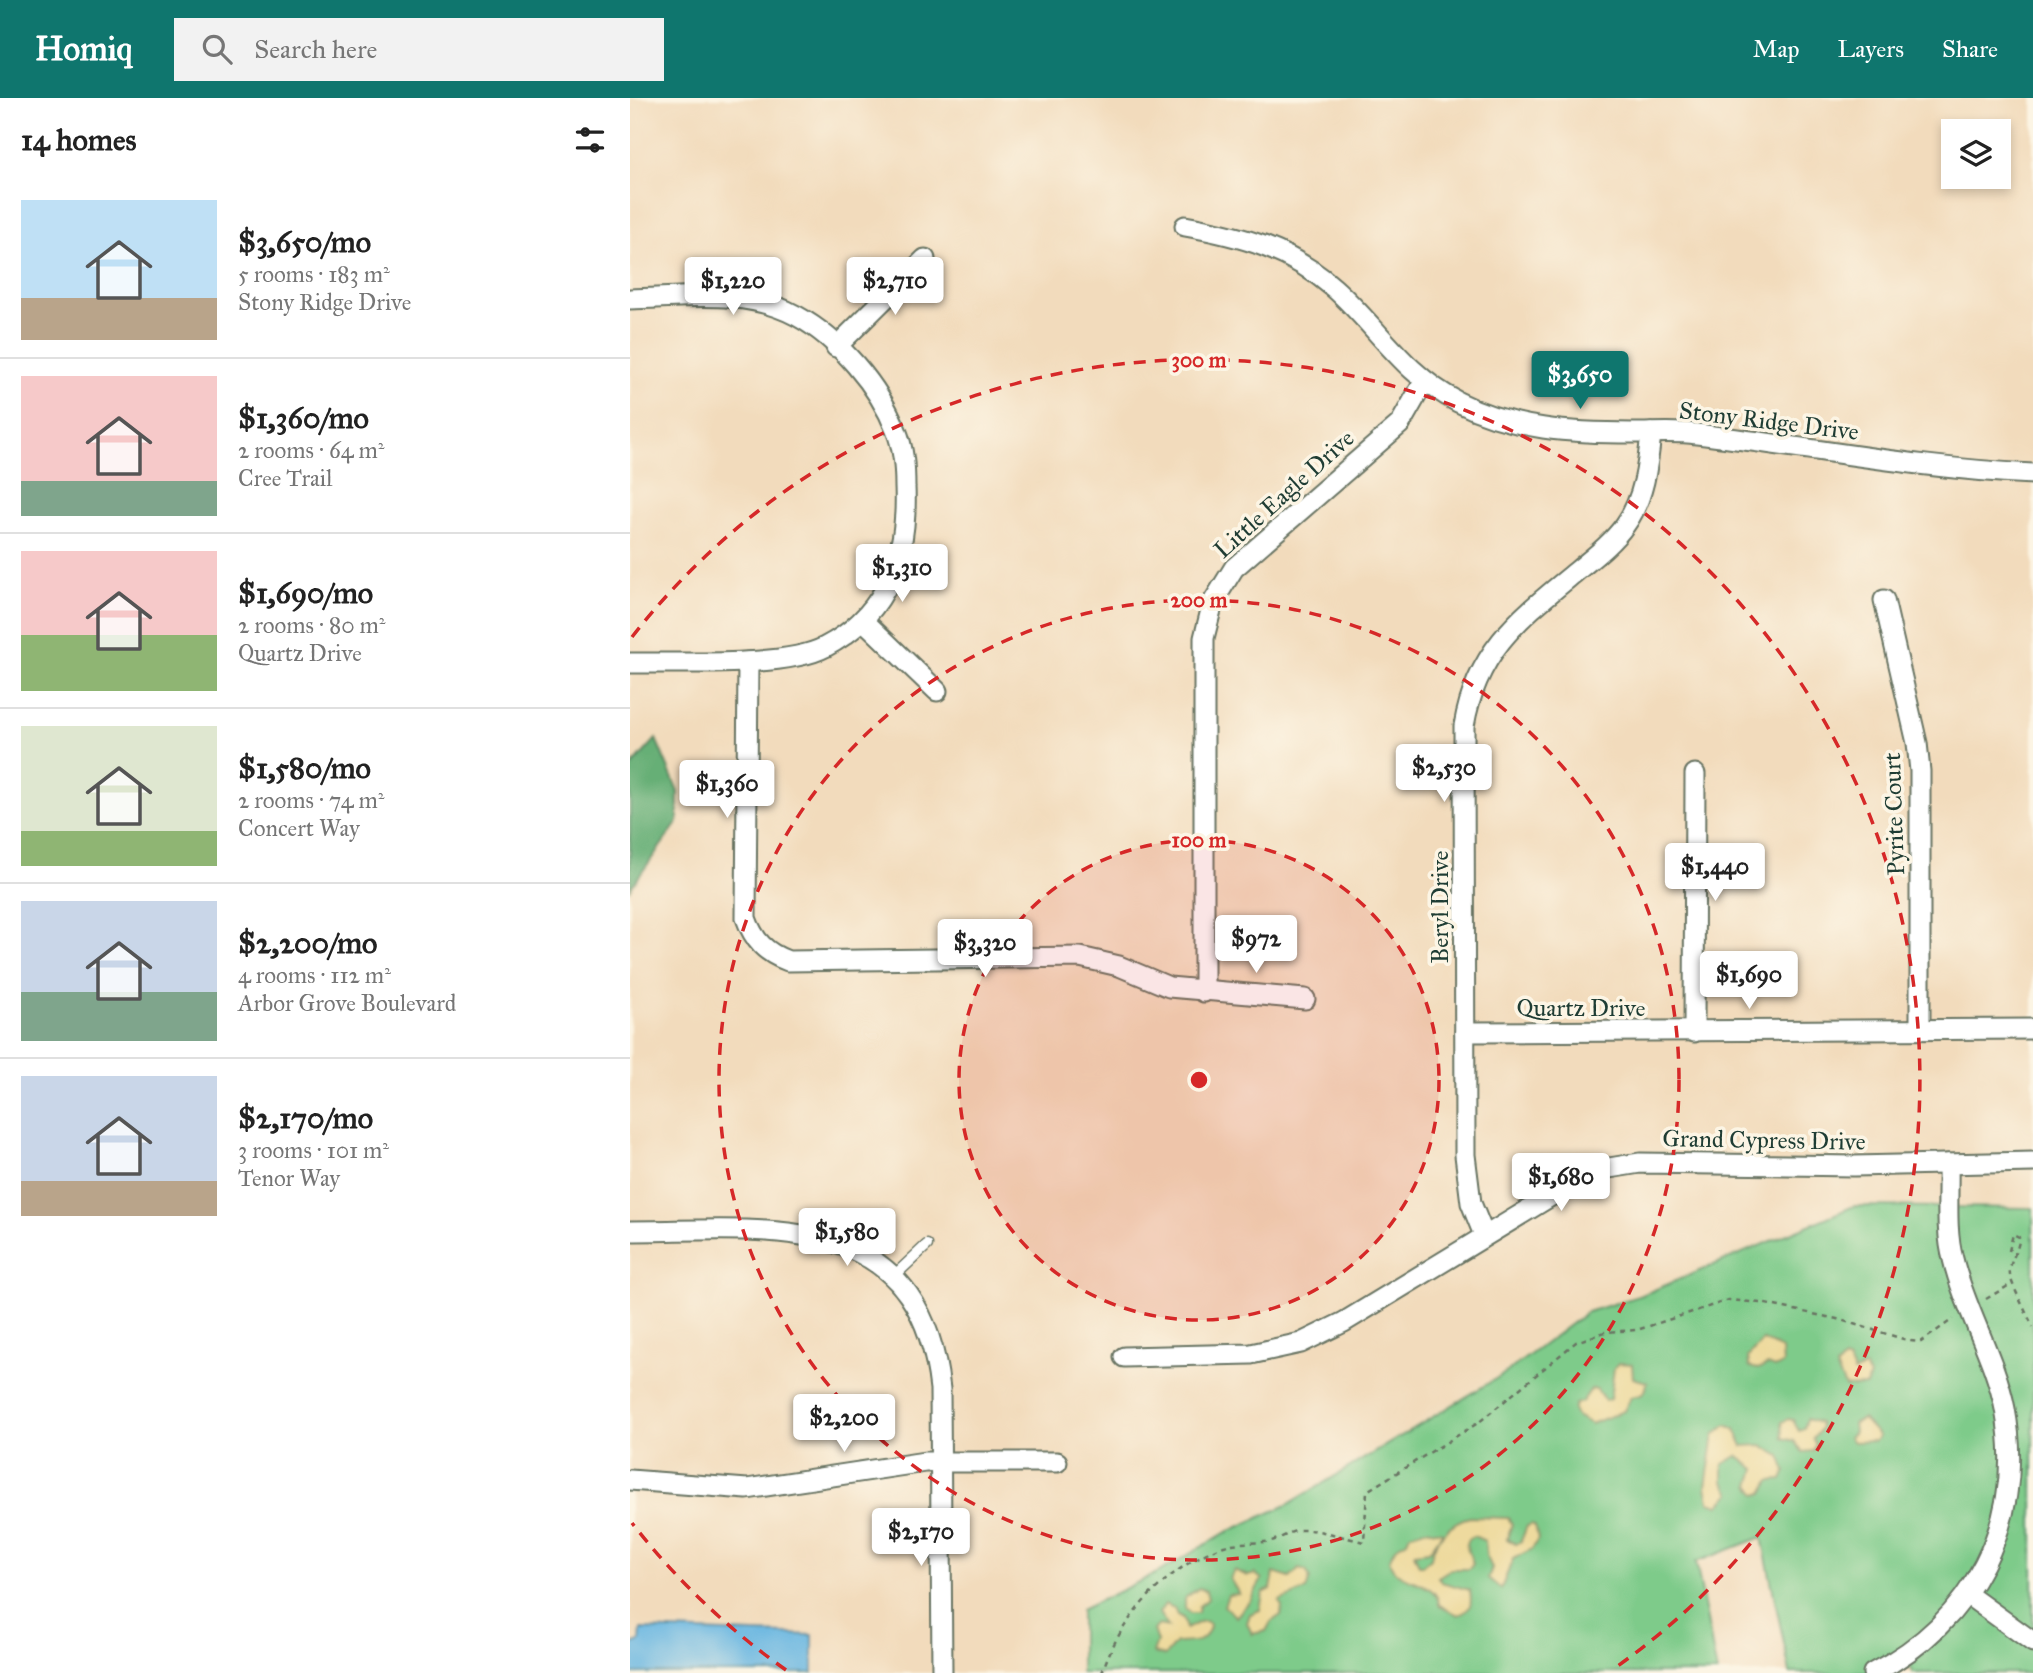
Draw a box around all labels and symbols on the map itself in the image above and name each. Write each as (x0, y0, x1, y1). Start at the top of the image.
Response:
pin: $1,220 (676, 258, 790, 317)
pin: $2,710 (838, 258, 952, 317)
text: 300 m (1171, 347, 1227, 373)
pin: $3,650 (1523, 352, 1637, 411)
street label: Stony Ridge Drive (1677, 395, 1861, 447)
street label: Little Eagle Drive (1208, 423, 1360, 565)
pin: $1,310 (845, 545, 959, 604)
text: 200 m (1171, 587, 1228, 613)
pin: $2,530 (1387, 744, 1501, 804)
street label: Pyrite Court (1877, 751, 1911, 876)
pin: $1,360 (670, 760, 784, 820)
text: 100 m (1172, 827, 1227, 853)
pin: $1,440 (1658, 844, 1772, 903)
street label: Beryl Drive (1425, 850, 1455, 964)
pin: $972 (1215, 916, 1297, 975)
pin: $3,320 (928, 920, 1042, 979)
pin: $1,690 (1692, 951, 1806, 1011)
street label: Quartz Drive (1516, 993, 1646, 1023)
centre of rings (1187, 1068, 1211, 1092)
street label: Grand Cypress Drive (1662, 1123, 1866, 1157)
pin: $1,680 (1504, 1154, 1618, 1213)
pin: $1,580 (790, 1208, 904, 1268)
pin: $2,200 (787, 1394, 901, 1454)
pin: $2,170 (864, 1508, 978, 1568)

